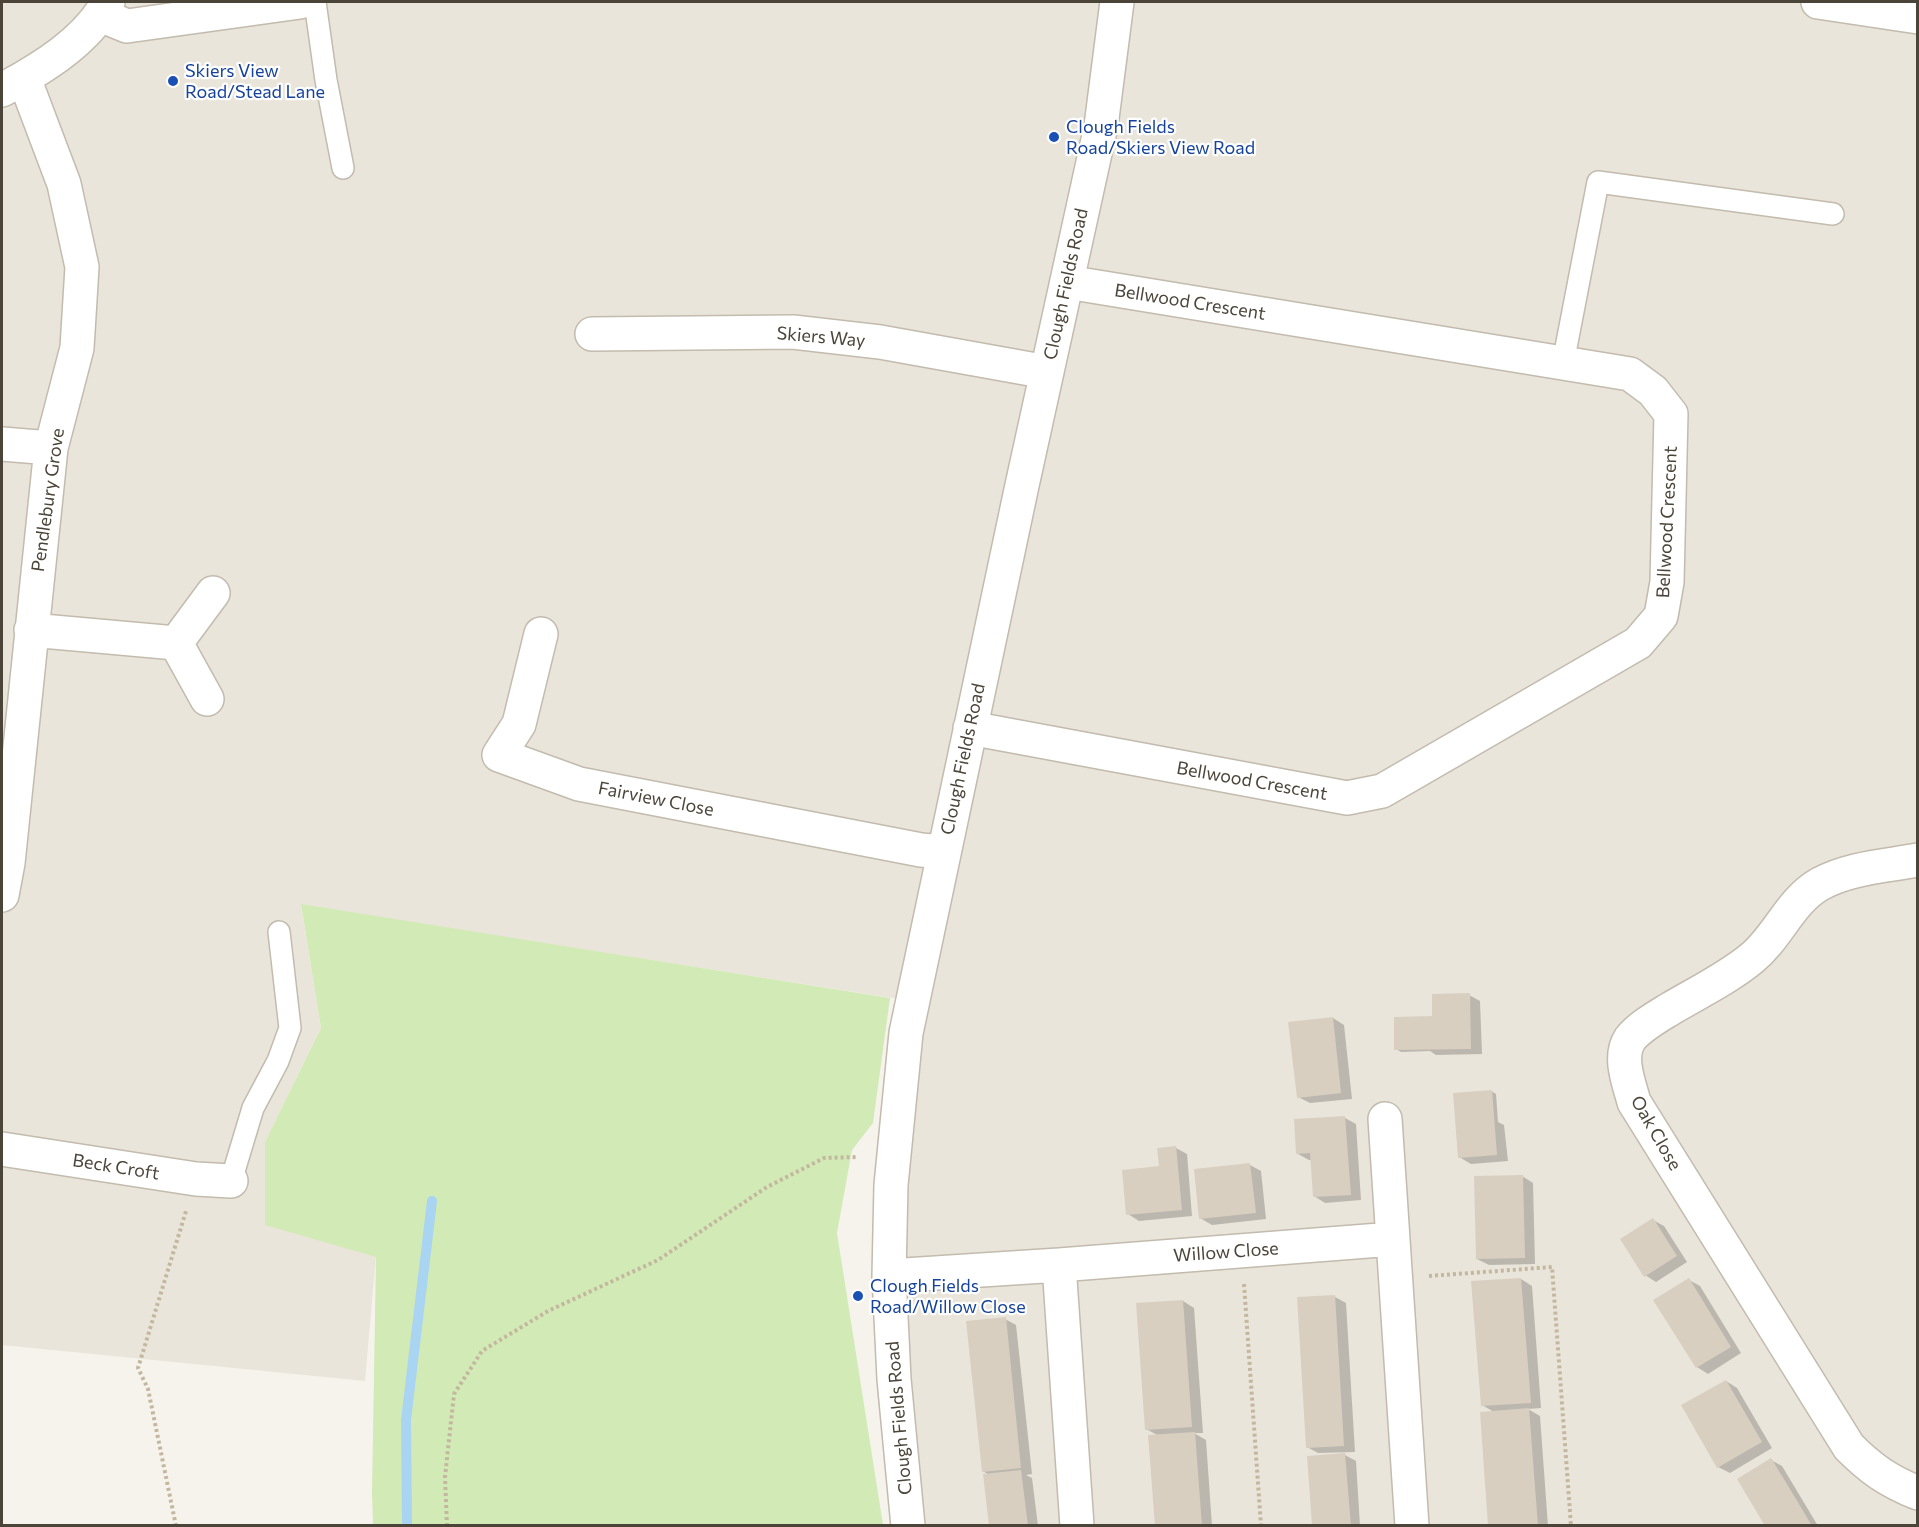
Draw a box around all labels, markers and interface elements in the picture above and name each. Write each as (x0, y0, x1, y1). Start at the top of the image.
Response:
place label: Skiers View Road/Stead Lane (185, 60, 325, 103)
marker: Skiers View Road/Stead Lane (166, 74, 180, 88)
place label: Clough Fields Road/Skiers View Road (1066, 116, 1255, 158)
marker: Clough Fields Road/Skiers View Road (1047, 130, 1061, 144)
street label: Clough Fields Road (1039, 206, 1093, 362)
street label: Bellwood Crescent (1113, 279, 1267, 325)
street label: Skiers Way (776, 322, 866, 352)
street label: Pendlebury Grove (27, 427, 69, 573)
street label: Bellwood Crescent (1652, 445, 1682, 599)
street label: Clough Fields Road (936, 681, 990, 837)
street label: Bellwood Crescent (1175, 757, 1329, 805)
street label: Fairview Close (596, 777, 716, 821)
street label: Oak Close (1626, 1092, 1686, 1174)
street label: Beck Croft (71, 1149, 161, 1185)
street label: Willow Close (1173, 1238, 1279, 1266)
place label: Clough Fields Road/Willow Close (870, 1275, 1026, 1318)
marker: Clough Fields Road/Willow Close (851, 1289, 865, 1303)
street label: Clough Fields Road (882, 1340, 916, 1496)

